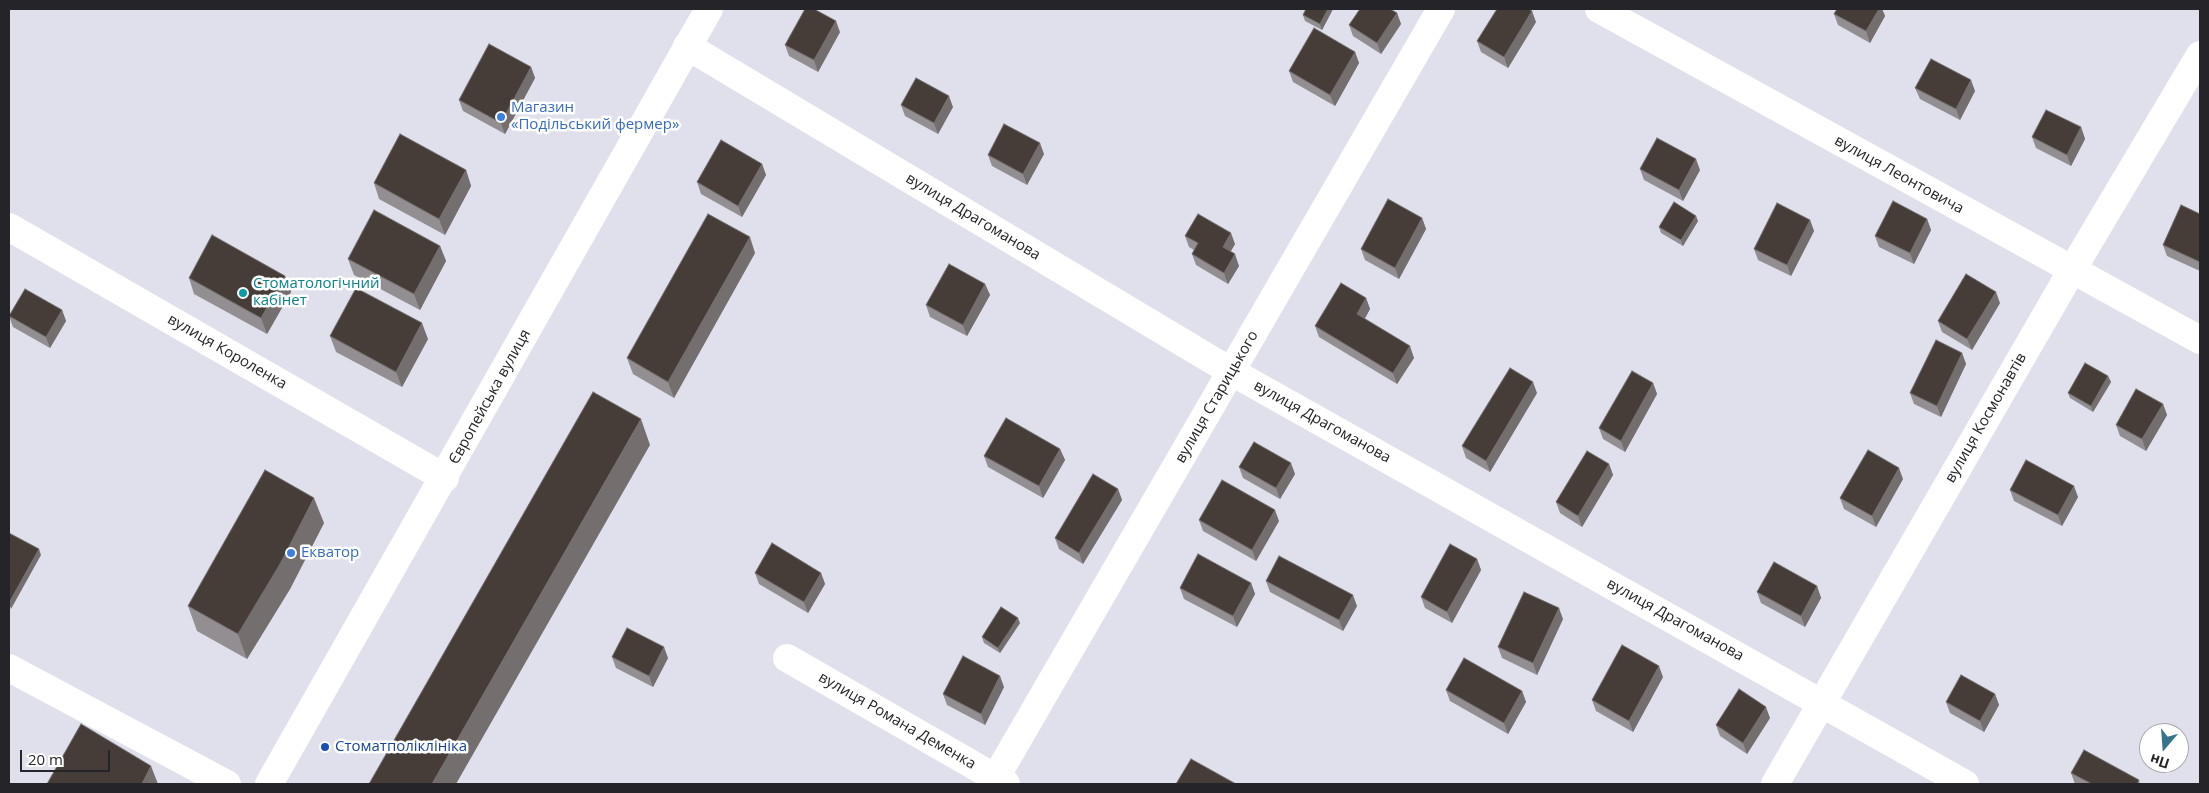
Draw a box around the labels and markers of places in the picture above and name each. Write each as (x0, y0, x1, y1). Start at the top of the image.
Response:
place label: Магазин «Подільський фермер» (511, 99, 679, 134)
marker: Магазин «Подільський фермер» (495, 111, 507, 123)
place label: Стоматологічний кабінет (253, 275, 379, 310)
marker: Стоматологічний кабінет (237, 287, 249, 299)
place label: Екватор (301, 544, 359, 562)
marker: Екватор (285, 547, 297, 559)
place label: Стоматполіклініка (335, 738, 467, 756)
marker: Стоматполіклініка (319, 741, 331, 753)

